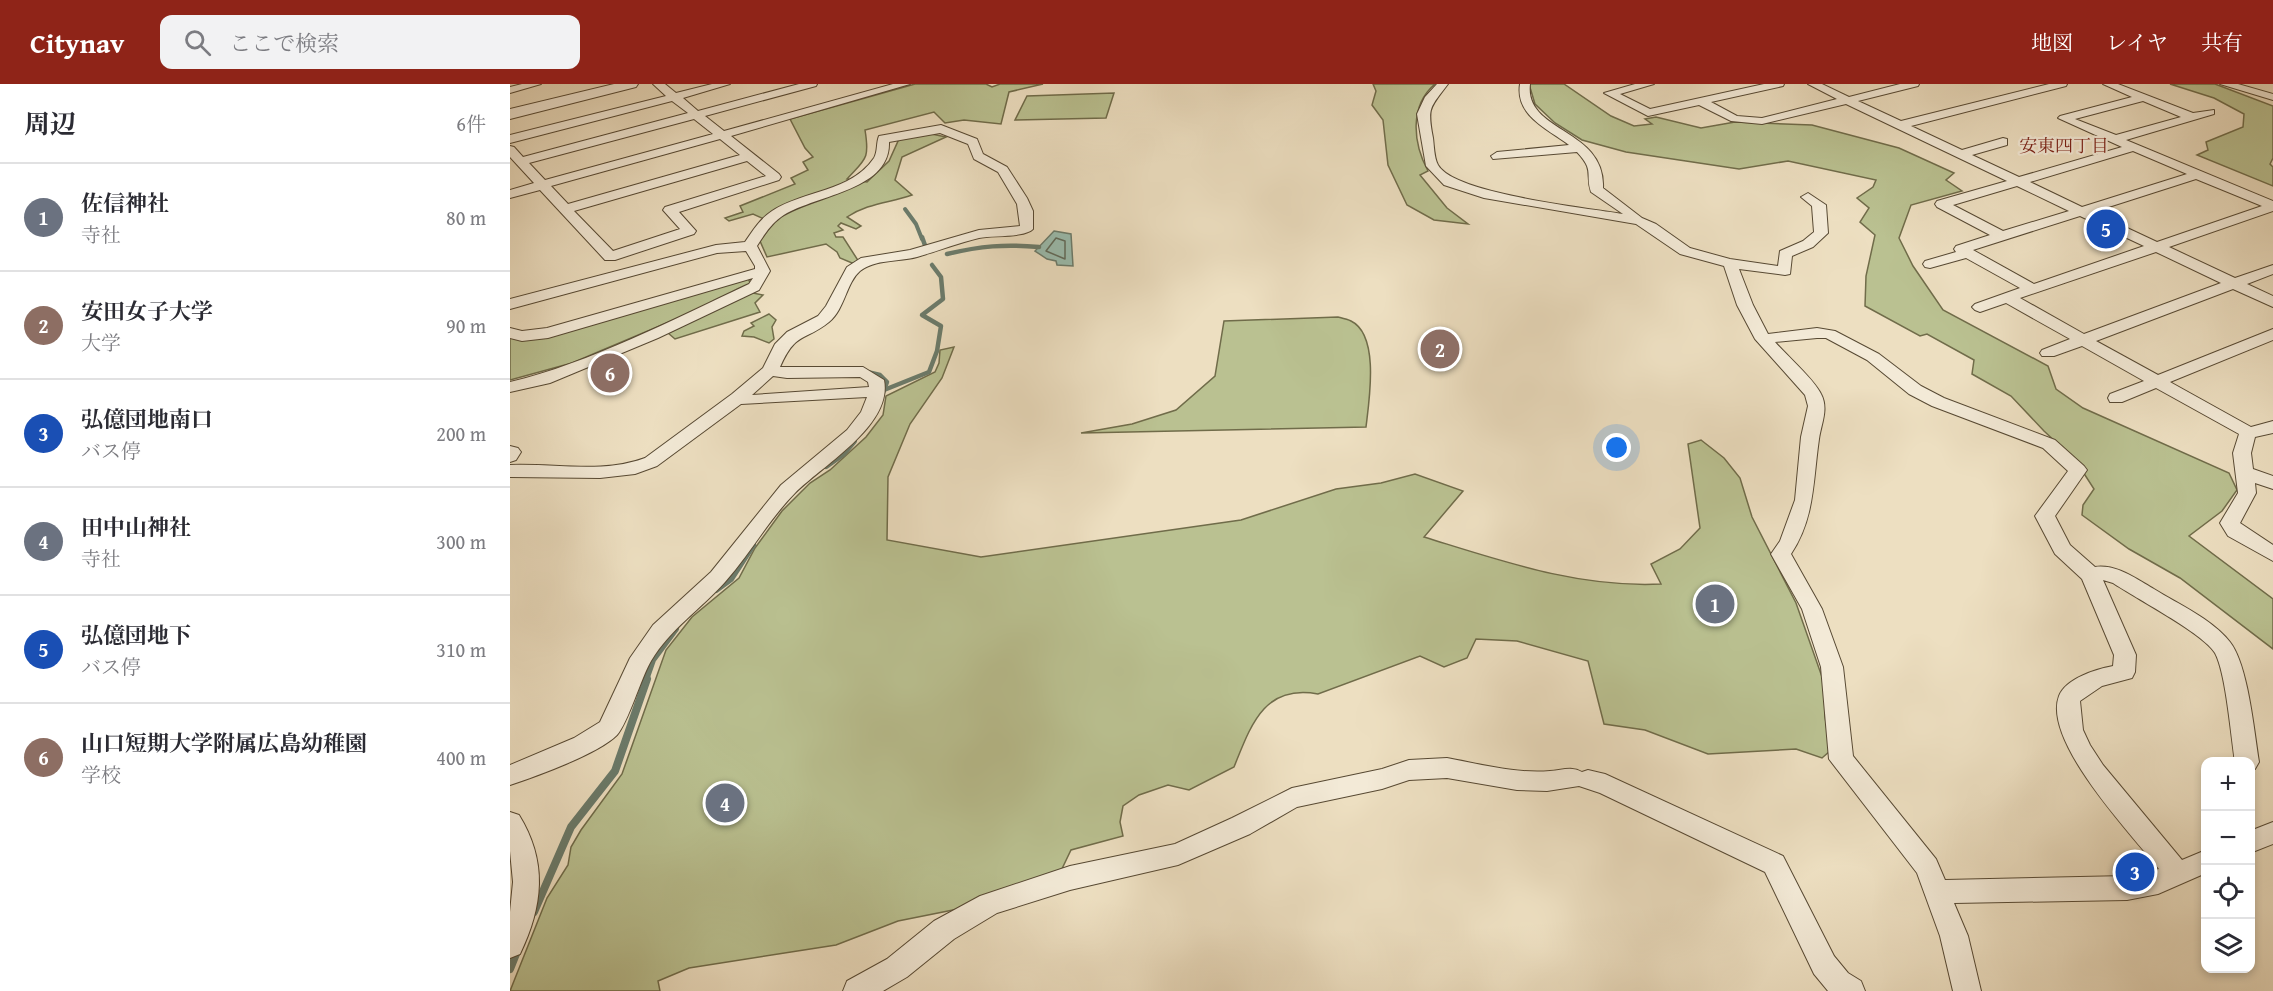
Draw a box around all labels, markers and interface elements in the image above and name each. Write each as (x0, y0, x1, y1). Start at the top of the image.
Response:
search box (160, 15, 580, 69)
text: Citynav (30, 22, 124, 63)
icon: search (181, 26, 214, 59)
text: ここで検索 (229, 27, 339, 59)
text: 地図 (2031, 27, 2073, 58)
text: レイヤ (2106, 27, 2168, 58)
text: 共有 (2201, 27, 2243, 58)
text: 周辺 (24, 104, 76, 143)
text: 6件 (456, 109, 486, 138)
district label: 安東四丁目 (2019, 132, 2109, 159)
text: 佐信神社 (81, 187, 169, 219)
text: 1 (38, 203, 49, 232)
text: 80 m (446, 203, 486, 232)
pin: 5 (2086, 206, 2126, 252)
text: 寺社 (81, 220, 121, 249)
text: 安田女子大学 (81, 295, 213, 327)
text: 2 (38, 311, 49, 340)
text: 90 m (446, 311, 486, 340)
pin: 2 (1420, 326, 1460, 372)
text: 大学 (81, 328, 121, 357)
pin: 6 (590, 350, 630, 396)
text: 弘億団地南口 (81, 403, 213, 435)
text: 3 (38, 419, 49, 448)
text: 200 m (436, 419, 486, 448)
your location (1602, 433, 1631, 462)
text: バス停 (81, 436, 141, 465)
text: 田中山神社 (81, 511, 191, 543)
text: 4 (38, 527, 49, 556)
text: 300 m (436, 527, 486, 556)
text: 寺社 (81, 544, 121, 573)
pin: 1 (1696, 582, 1734, 626)
text: 弘億団地下 (81, 619, 191, 651)
text: 5 (38, 635, 49, 664)
text: 310 m (436, 635, 486, 664)
text: バス停 (81, 652, 141, 681)
text: 山口短期大学附属広島幼稚園 (81, 727, 367, 759)
text: 6 (38, 743, 49, 772)
text: 400 m (436, 743, 486, 772)
map controls (2201, 757, 2255, 973)
button: + (2201, 757, 2255, 811)
text: 学校 (81, 760, 121, 789)
pin: 4 (706, 780, 744, 826)
button: − (2201, 811, 2255, 865)
pin: 3 (2116, 850, 2154, 894)
button: locate (2201, 865, 2255, 919)
button: layers (2201, 919, 2255, 973)

